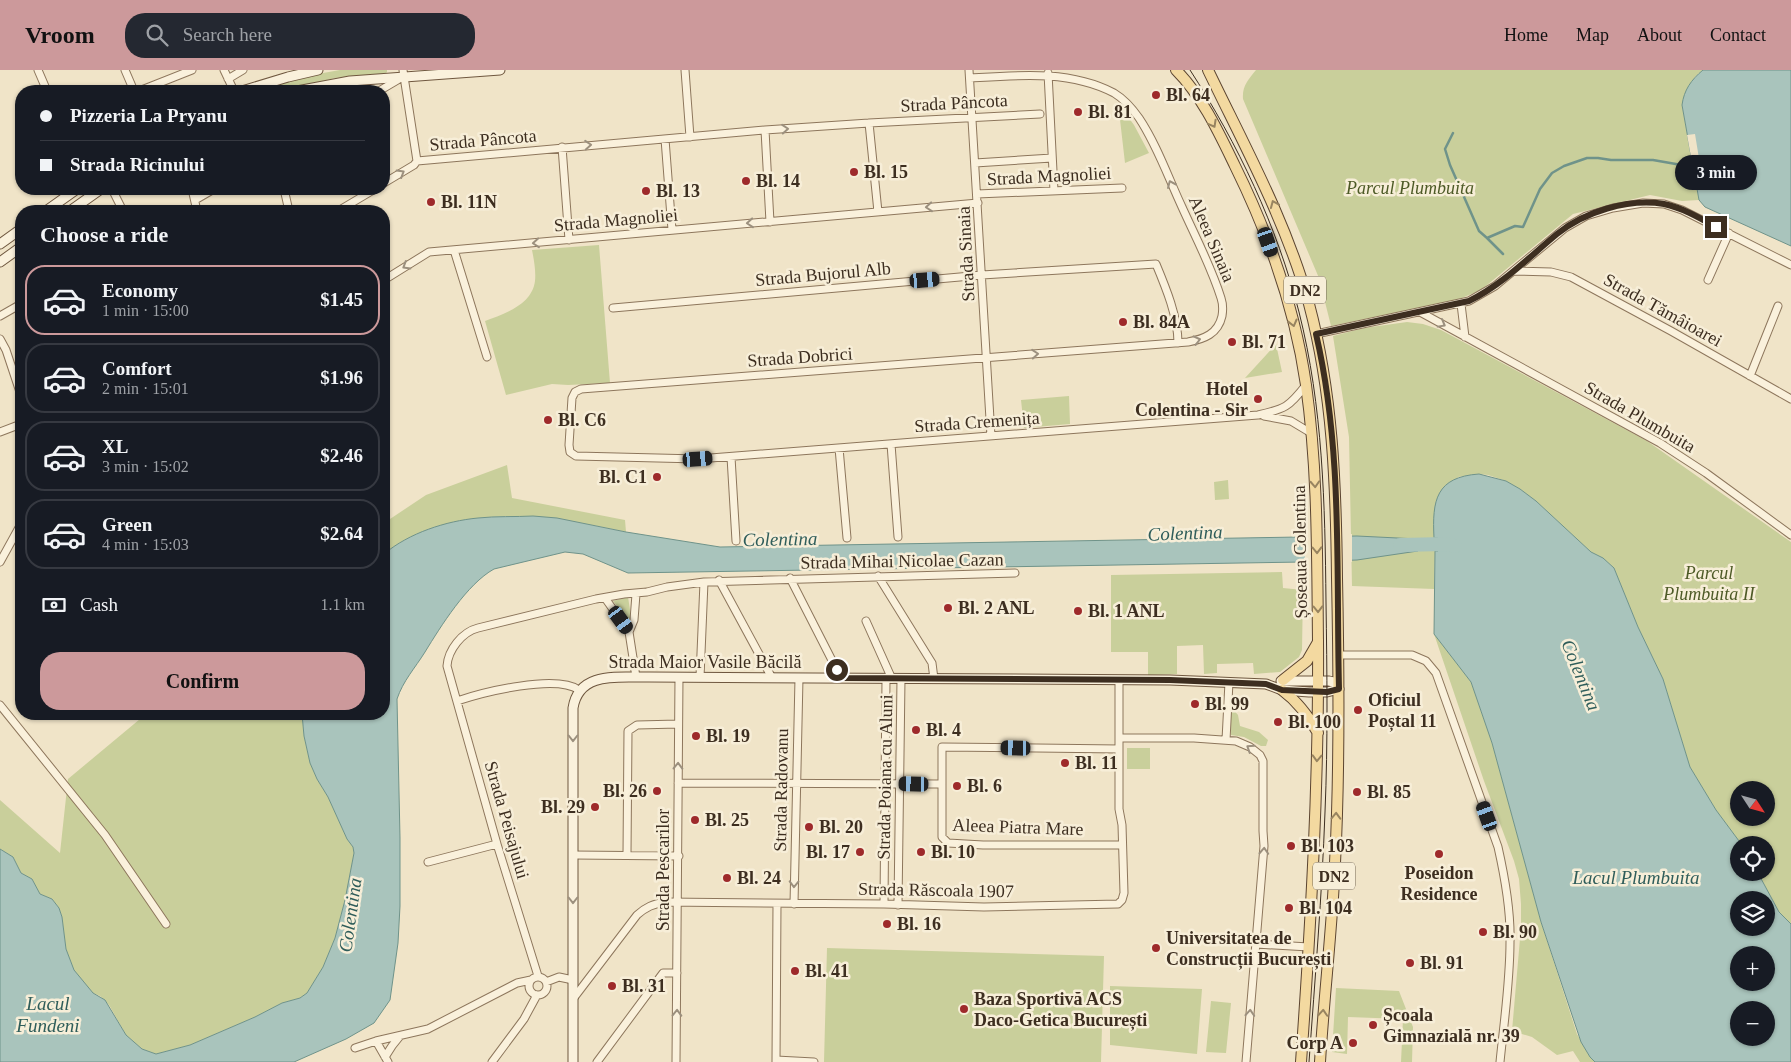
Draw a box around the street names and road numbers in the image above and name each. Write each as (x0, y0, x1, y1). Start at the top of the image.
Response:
street label: Strada Pâncota (900, 90, 1008, 116)
street label: Strada Pâncota (429, 125, 537, 155)
street label: Strada Magnoliei (986, 163, 1112, 189)
street label: Aleea Sinaia (1185, 193, 1239, 285)
street label: Strada Magnoliei (553, 205, 679, 235)
street label: Strada Sinaia (954, 206, 978, 302)
street label: Strada Bujorul Alb (754, 258, 892, 290)
street label: Strada Tămâioarei (1600, 269, 1726, 351)
road number: DN2 (1284, 276, 1326, 304)
street label: Strada Dobrici (747, 343, 853, 371)
street label: Strada Plumbuita (1581, 377, 1699, 457)
street label: Strada Cremenița (914, 408, 1040, 436)
street label: Șoseaua Colentina (1289, 485, 1311, 619)
street label: Strada Mihai Nicolae Cazan (800, 549, 1004, 573)
street label: Strada Maior Vasile Băcilă (608, 652, 802, 672)
street label: Strada Poiana cu Aluni (874, 694, 896, 860)
street label: Strada Radovanu (770, 728, 792, 852)
street label: Strada Peisajului (481, 759, 533, 881)
street label: Strada Pescarilor (653, 809, 673, 931)
street label: Aleea Piatra Mare (952, 815, 1084, 839)
road number: DN2 (1313, 862, 1355, 889)
street label: Strada Răscoala 1907 (858, 879, 1014, 901)

